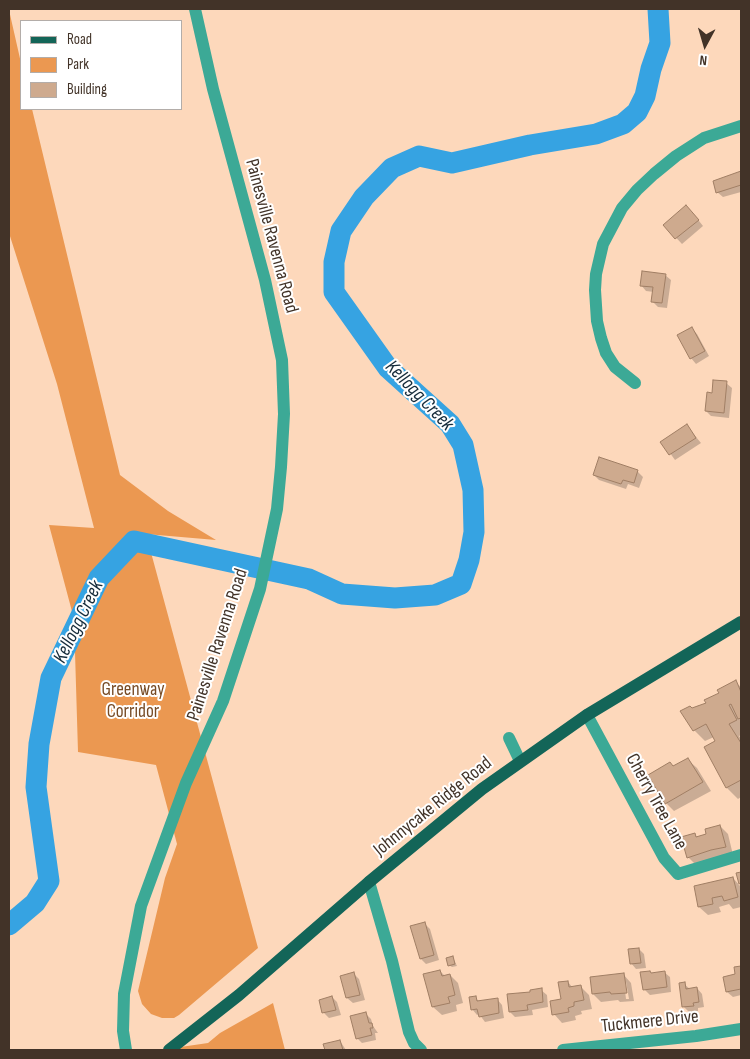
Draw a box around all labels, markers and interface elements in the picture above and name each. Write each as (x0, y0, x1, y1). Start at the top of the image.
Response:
legend (20, 20, 182, 110)
north arrow (680, 20, 730, 70)
text: Road (67, 30, 92, 49)
text: N (699, 52, 708, 69)
text: Park (67, 55, 89, 74)
text: Building (67, 80, 107, 99)
street label: Painesville Ravenna Road (239, 156, 303, 316)
water label: Kellogg Creek (379, 356, 459, 436)
street label: Painesville Ravenna Road (183, 566, 253, 724)
water label: Kellogg Creek (49, 577, 109, 667)
park label: Greenway Corridor (101, 679, 165, 723)
street label: Cherry Tree Lane (620, 750, 692, 854)
street label: Johnnycake Ridge Road (369, 752, 497, 862)
street label: Tuckmere Drive (600, 1006, 700, 1038)

